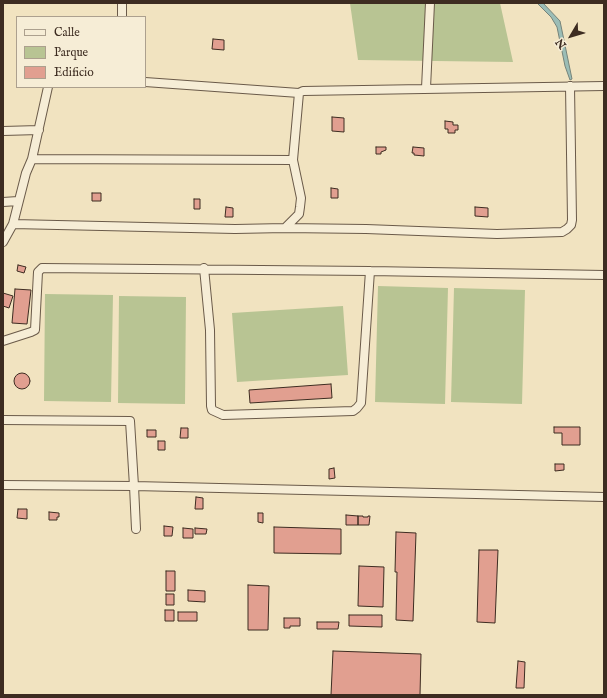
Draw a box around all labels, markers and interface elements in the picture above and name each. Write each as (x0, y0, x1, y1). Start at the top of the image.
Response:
legend (16, 16, 146, 88)
north arrow (551, 16, 591, 56)
text: Calle (54, 25, 80, 40)
text: N (553, 35, 570, 51)
text: Parque (54, 45, 88, 60)
text: Edificio (54, 65, 94, 80)

